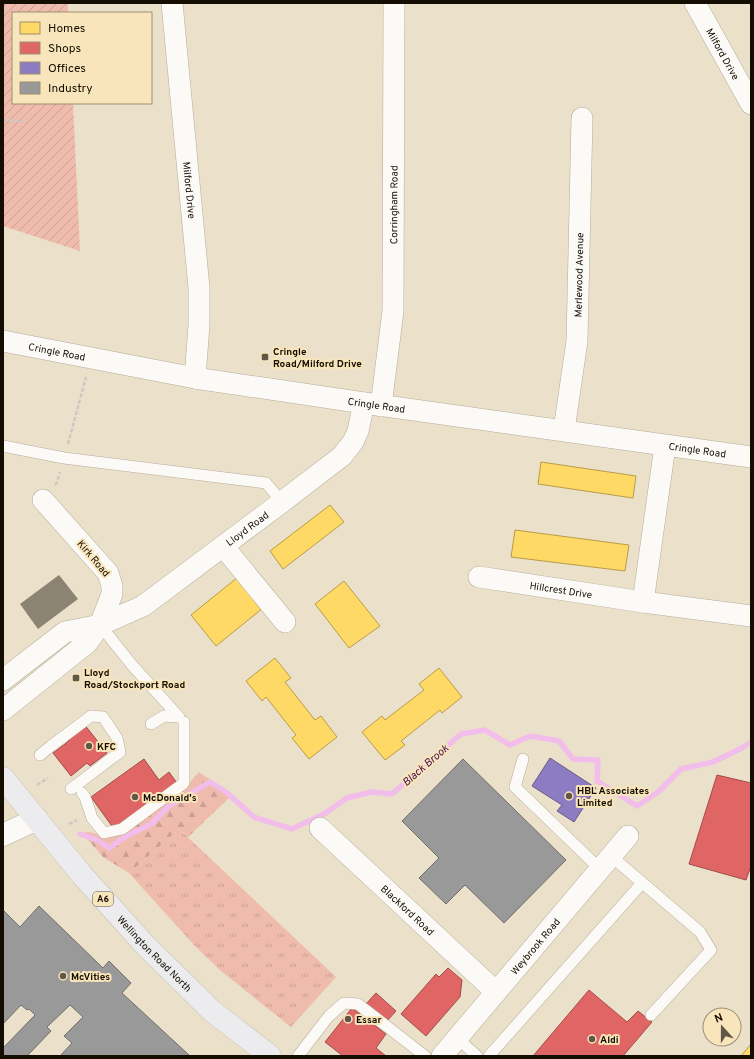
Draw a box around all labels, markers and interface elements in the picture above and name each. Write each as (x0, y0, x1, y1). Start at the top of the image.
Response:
legend (12, 12, 152, 104)
text: Homes (48, 21, 85, 37)
street label: Milford Drive (702, 26, 741, 83)
text: Shops (48, 41, 81, 57)
text: Offices (48, 61, 86, 77)
text: Industry (48, 81, 93, 97)
street label: Milford Drive (179, 161, 197, 219)
street label: Corringham Road (388, 165, 401, 244)
street label: Merlewood Avenue (573, 232, 587, 318)
street label: Cringle Road (27, 341, 86, 365)
place label: Cringle Road/Milford Drive (273, 346, 362, 371)
marker: Cringle Road/Milford Drive (260, 352, 270, 362)
street label: Cringle Road (347, 396, 406, 417)
street label: Cringle Road (668, 441, 727, 461)
street label: Lloyd Road (224, 509, 272, 550)
street label: Kirk Road (74, 538, 112, 580)
street label: Hillcrest Drive (529, 580, 593, 602)
place label: Lloyd Road/Stockport Road (84, 667, 185, 692)
marker: Lloyd Road/Stockport Road (71, 673, 81, 683)
marker: KFC (84, 741, 94, 751)
place label: KFC (97, 741, 116, 754)
water label: Black Brook (400, 742, 452, 790)
place label: HBL Associates Limited (577, 785, 649, 810)
marker: HBL Associates Limited (564, 791, 574, 801)
marker: McDonald's (130, 792, 140, 802)
place label: McDonald's (143, 792, 197, 805)
street label: Blackford Road (377, 883, 436, 939)
road number: A6 (93, 892, 113, 906)
street label: Wellington Road North (114, 913, 194, 995)
street label: Weybrook Road (509, 916, 564, 978)
marker: McVities (58, 971, 68, 981)
place label: McVities (71, 971, 110, 984)
north arrow (702, 1007, 742, 1047)
text: N (713, 1011, 725, 1027)
marker: Essar (343, 1014, 353, 1024)
place label: Essar (356, 1014, 382, 1027)
marker: Aldi (587, 1034, 597, 1044)
place label: Aldi (600, 1034, 619, 1047)

